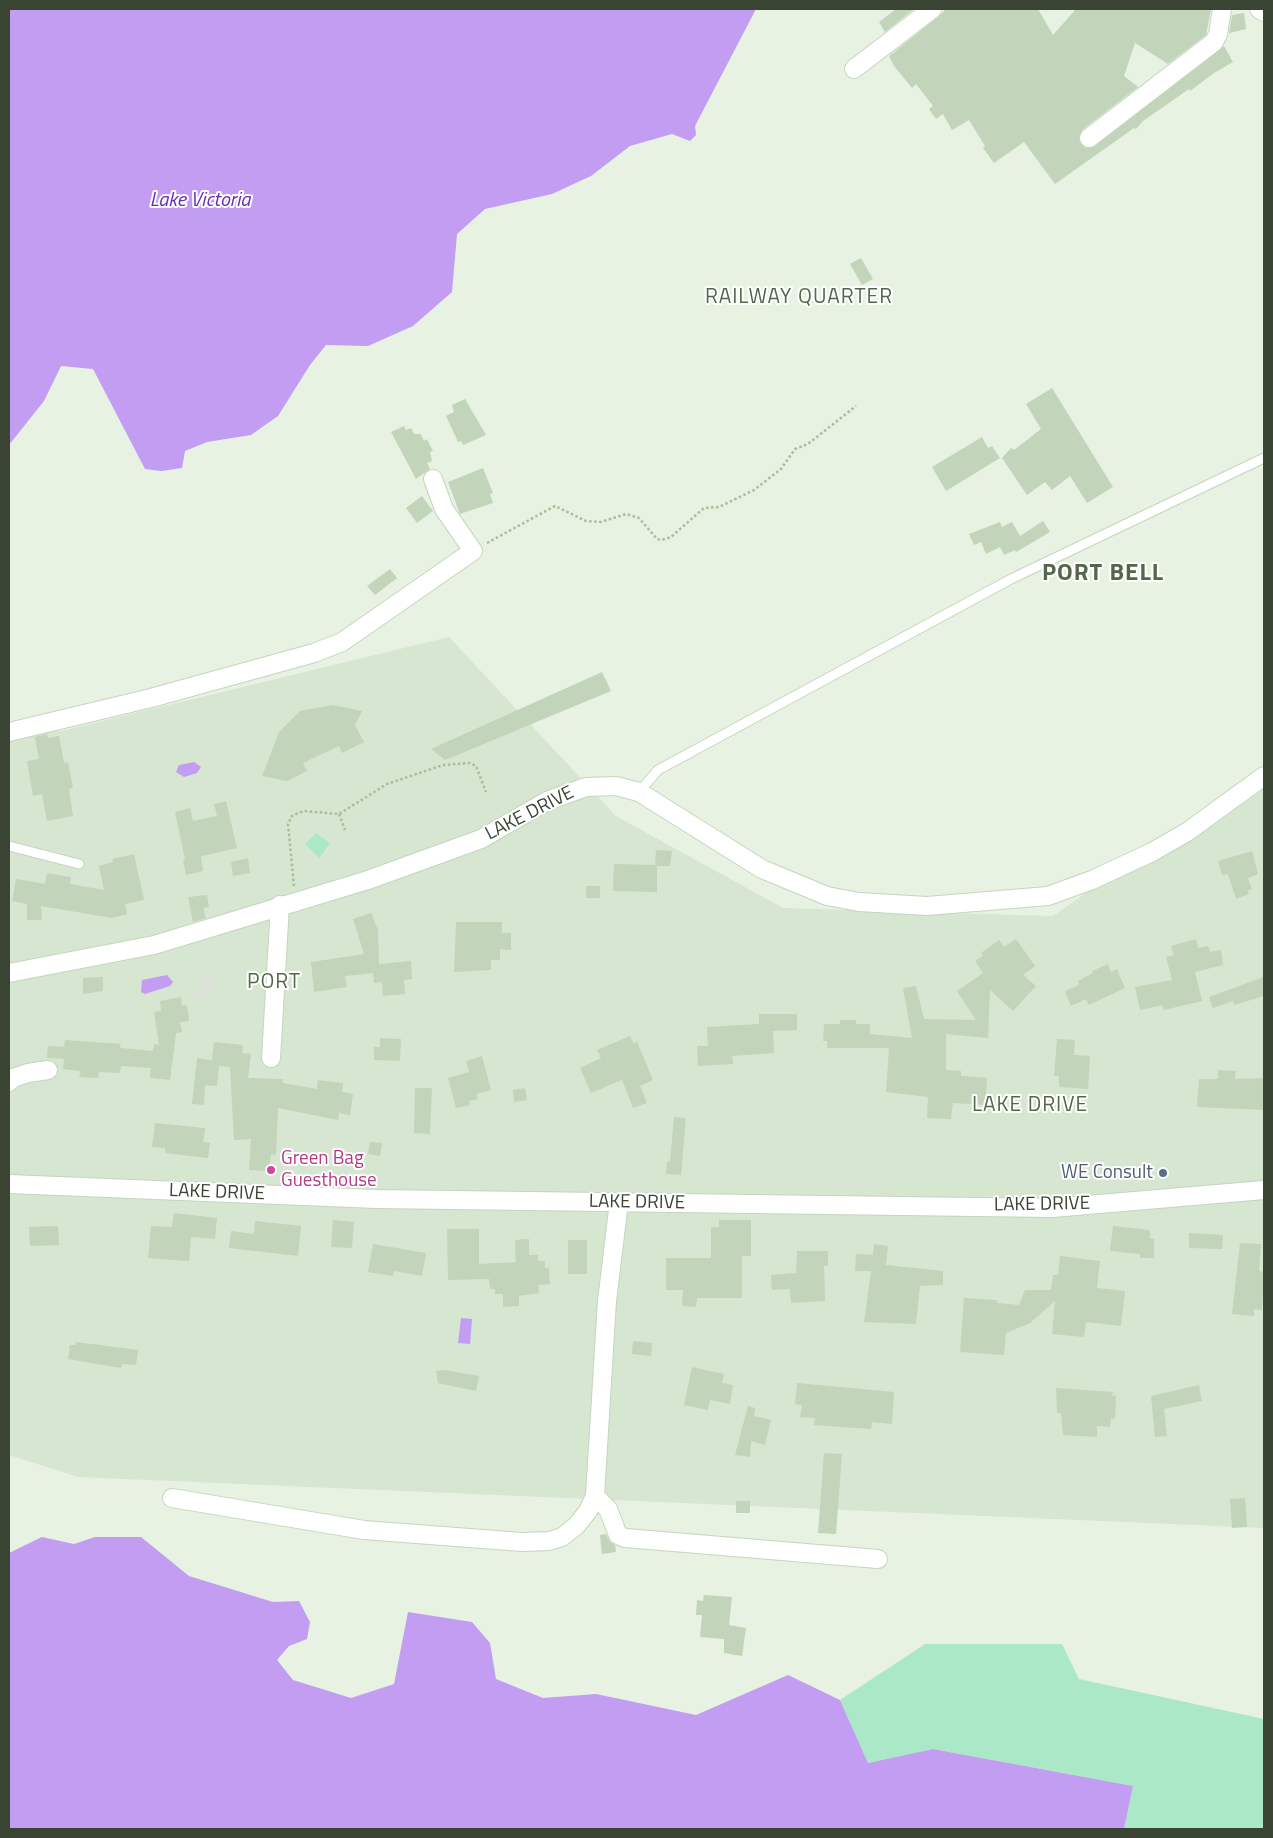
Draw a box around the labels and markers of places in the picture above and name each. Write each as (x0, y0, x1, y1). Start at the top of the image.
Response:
place label: Green Bag Guesthouse (281, 1148, 377, 1192)
place label: WE Consult (1061, 1162, 1153, 1184)
marker: Green Bag Guesthouse (265, 1164, 277, 1176)
marker: WE Consult (1157, 1167, 1169, 1179)

